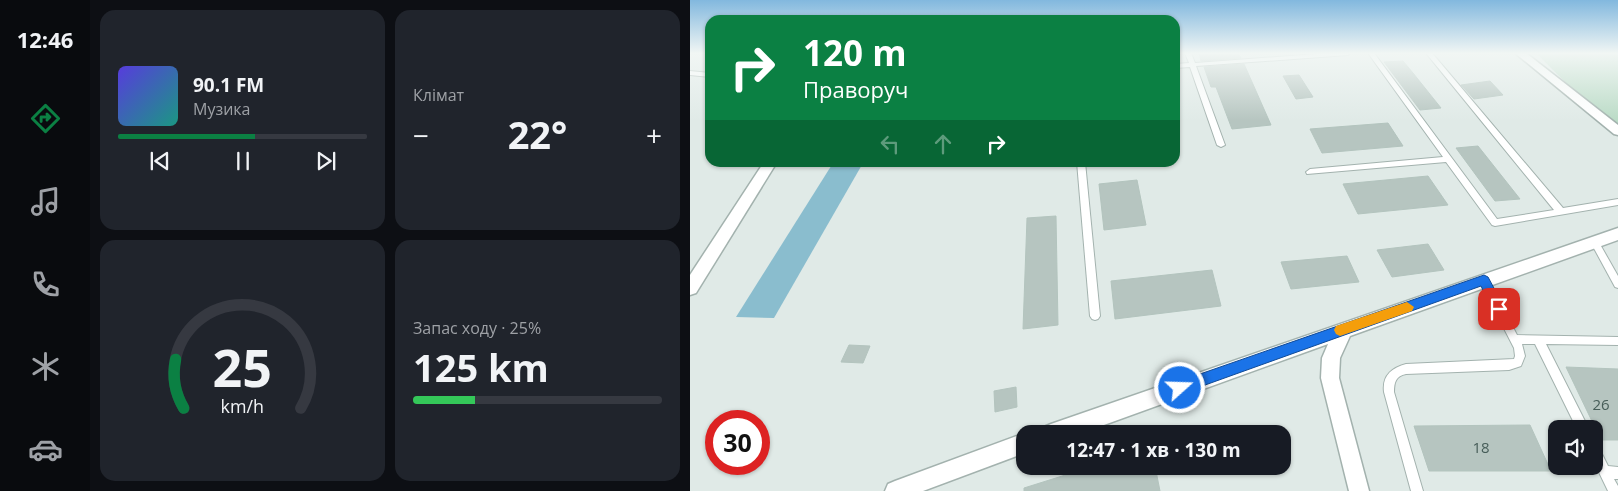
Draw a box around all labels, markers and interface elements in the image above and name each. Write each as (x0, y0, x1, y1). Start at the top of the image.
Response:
text: 12:46 (17, 24, 73, 54)
text: 120 m (803, 29, 907, 76)
icon: right (720, 35, 785, 100)
text: 90.1 FM (193, 72, 264, 98)
text: Праворуч (803, 74, 908, 104)
text: Клімат (413, 84, 464, 106)
text: Музика (193, 98, 250, 120)
icon: directions (28, 101, 63, 136)
text: 22° (508, 108, 567, 160)
text: − (413, 116, 429, 154)
text: + (646, 116, 662, 154)
icon: left (876, 130, 904, 158)
icon: ahead (929, 130, 957, 158)
icon: right (982, 130, 1010, 158)
icon: previous (146, 147, 174, 175)
icon: pause (229, 147, 257, 175)
icon: next (312, 147, 340, 175)
icon: music (28, 184, 63, 219)
icon: phone (28, 267, 63, 302)
pin (1478, 288, 1520, 330)
icon: arrive (1485, 295, 1513, 323)
text: Запас ходу · 25% (413, 317, 541, 339)
text: 25 (213, 331, 272, 402)
text: 125 km (413, 341, 549, 393)
icon: climate (28, 349, 63, 384)
position arrow (1153, 361, 1205, 413)
text: km/h (221, 394, 264, 418)
house number: 26 (1592, 394, 1610, 414)
speed limit sign: 30 (705, 410, 770, 475)
map controls (1548, 420, 1603, 475)
button: sound (1548, 420, 1603, 475)
icon: car (28, 432, 63, 467)
text: 12:47 · 1 хв · 130 m (1066, 437, 1241, 463)
house number: 18 (1472, 437, 1490, 457)

